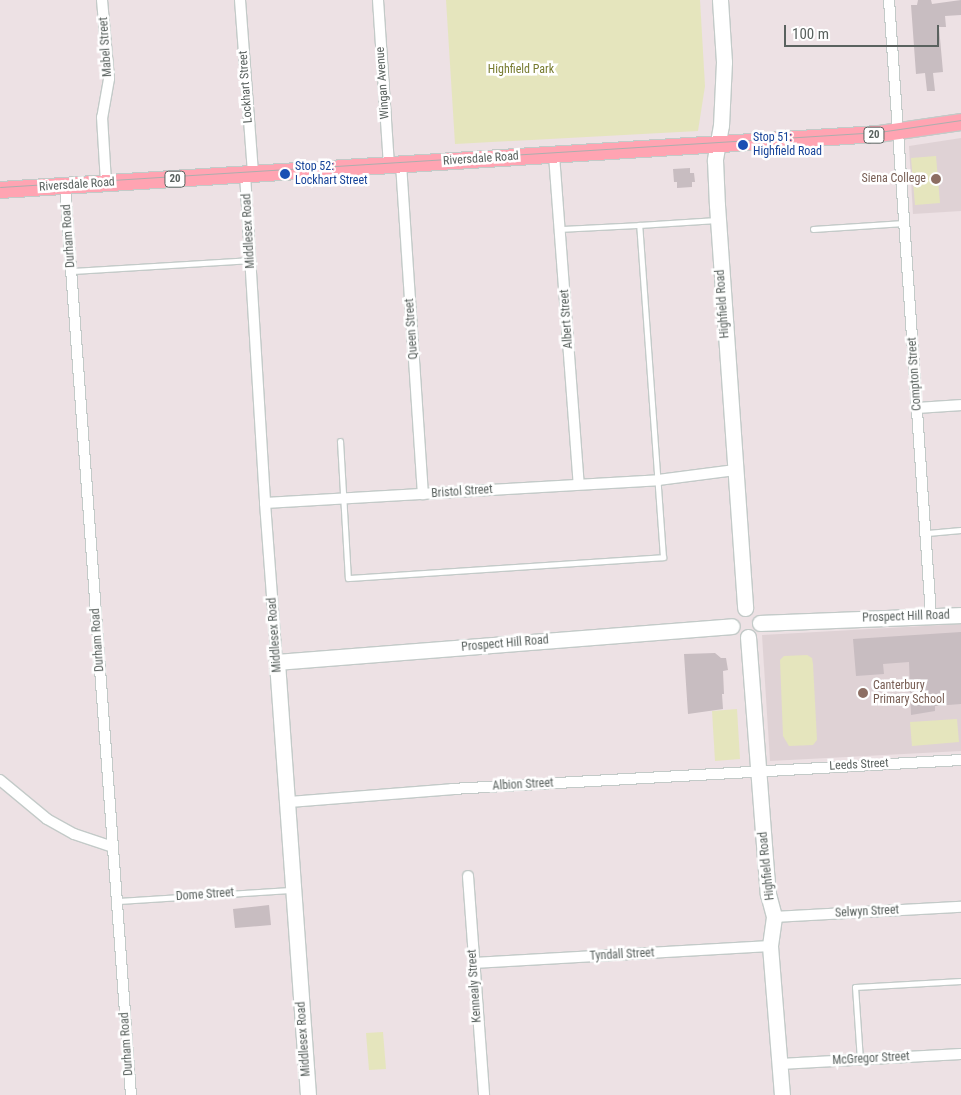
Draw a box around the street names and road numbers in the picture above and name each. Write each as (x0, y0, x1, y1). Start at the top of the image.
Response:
street label: Mabel Street (97, 17, 115, 77)
street label: Wingan Avenue (373, 46, 393, 120)
street label: Lockhart Street (236, 50, 256, 124)
road number: 20 (863, 126, 885, 144)
street label: Riversdale Road (443, 149, 519, 169)
road number: 20 (164, 170, 186, 188)
street label: Riversdale Road (39, 175, 115, 195)
street label: Middlesex Road (240, 193, 258, 269)
street label: Durham Road (60, 204, 78, 268)
street label: Highfield Road (713, 269, 733, 339)
street label: Albert Street (558, 289, 576, 349)
street label: Queen Street (403, 298, 421, 360)
street label: Compton Street (905, 337, 925, 411)
street label: Bristol Street (431, 483, 493, 501)
street label: Middlesex Road (265, 597, 285, 673)
street label: Durham Road (89, 608, 107, 672)
street label: Prospect Hill Road (862, 608, 950, 626)
street label: Prospect Hill Road (461, 633, 549, 655)
street label: Leeds Street (829, 756, 889, 774)
street label: Albion Street (492, 776, 554, 794)
street label: Highfield Road (756, 831, 778, 901)
street label: Dome Street (175, 886, 235, 904)
street label: Selwyn Street (835, 903, 899, 921)
street label: Tyndall Street (589, 946, 655, 964)
street label: Kennealy Street (465, 949, 485, 1023)
street label: Middlesex Road (294, 1001, 314, 1077)
street label: Durham Road (118, 1012, 136, 1076)
street label: McGregor Street (832, 1050, 910, 1068)

